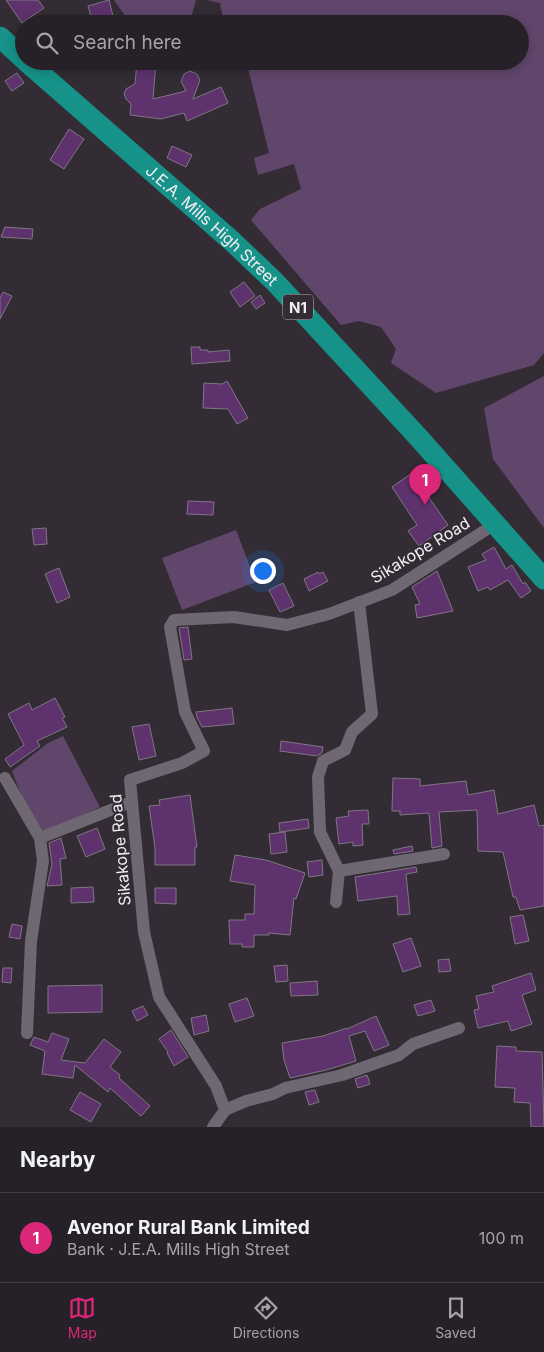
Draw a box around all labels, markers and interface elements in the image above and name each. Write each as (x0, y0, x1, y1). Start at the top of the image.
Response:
search box (15, 15, 529, 70)
icon: search (33, 29, 61, 57)
text: Search here (73, 31, 182, 54)
street label: J.E.A. Mills High Street (142, 160, 282, 290)
road number: N1 (283, 294, 313, 320)
pin: 1 (409, 464, 441, 505)
street label: Sikakope Road (367, 513, 473, 587)
your location (250, 558, 276, 584)
street label: Sikakope Road (105, 793, 135, 907)
text: Nearby (20, 1147, 95, 1172)
text: Avenor Rural Bank Limited (67, 1216, 310, 1239)
text: 1 (33, 1228, 39, 1248)
text: 100 m (479, 1228, 524, 1248)
text: Bank · J.E.A. Mills High Street (67, 1239, 290, 1259)
tab: Map (68, 1294, 97, 1341)
tab: Directions (233, 1294, 299, 1341)
tab: Saved (435, 1294, 476, 1341)

